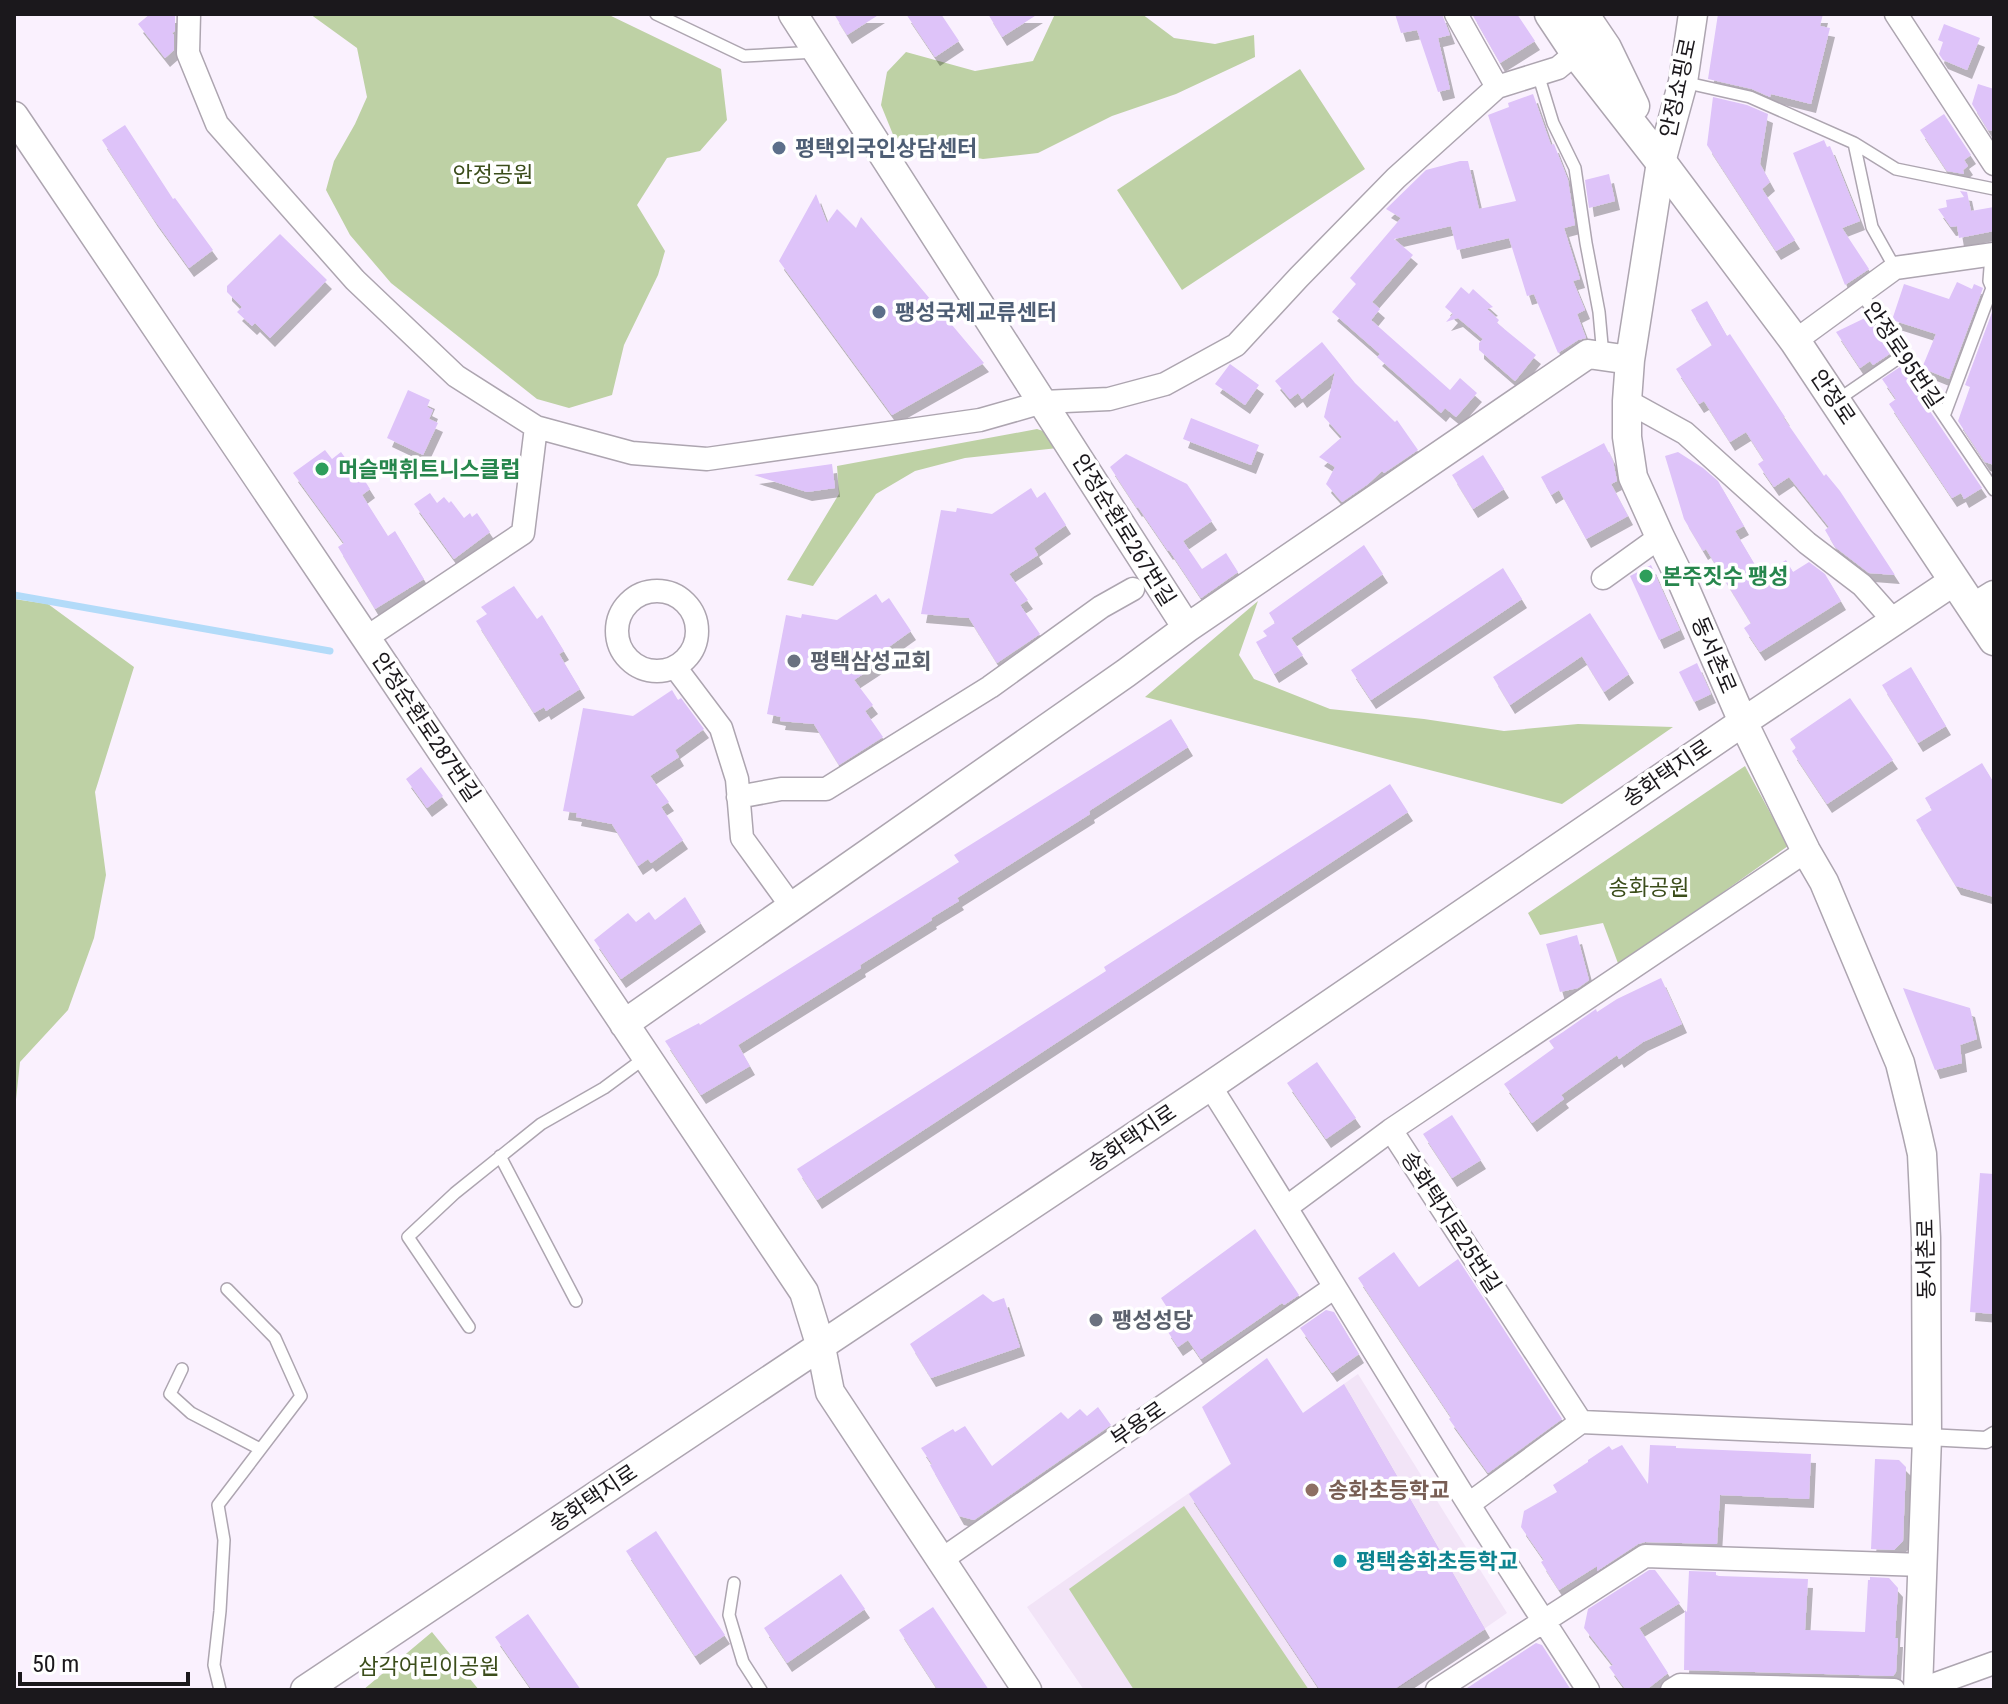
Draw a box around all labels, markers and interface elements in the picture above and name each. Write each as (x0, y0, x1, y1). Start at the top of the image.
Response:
street label: 안정쇼핑로 (1655, 36, 1701, 140)
place label: 평택외국인상담센터 (795, 136, 977, 161)
marker: 평택외국인상담센터 (770, 139, 788, 157)
park label: 안정공원 (453, 162, 533, 187)
street label: 안정로95번길 (1858, 297, 1948, 413)
place label: 팽성국제교류센터 (895, 300, 1057, 325)
marker: 팽성국제교류센터 (870, 303, 888, 321)
street label: 안정로 (1806, 365, 1860, 429)
street label: 안정순환로267번길 (1067, 449, 1181, 611)
place label: 머슬맥휘트니스클럽 (338, 457, 520, 482)
marker: 머슬맥휘트니스클럽 (313, 460, 331, 478)
place label: 본주짓수 팽성 (1662, 564, 1789, 589)
marker: 본주짓수 팽성 (1637, 567, 1655, 585)
street label: 동서촌로 (1687, 613, 1741, 697)
street label: 안정순환로287번길 (367, 648, 485, 806)
place label: 평택삼성교회 (810, 649, 931, 674)
marker: 평택삼성교회 (785, 652, 803, 670)
street label: 송화택지로 (1618, 734, 1716, 812)
park label: 송화공원 (1609, 875, 1689, 900)
street label: 송화택지로 (1083, 1099, 1181, 1177)
street label: 송화택지로25번길 (1396, 1147, 1506, 1297)
street label: 동서촌로 (1913, 1218, 1939, 1300)
place label: 팽성성당 (1112, 1308, 1193, 1333)
marker: 팽성성당 (1087, 1311, 1105, 1329)
street label: 부용로 (1106, 1396, 1170, 1452)
street label: 송화택지로 (544, 1459, 642, 1537)
place label: 송화초등학교 (1328, 1478, 1449, 1503)
marker: 송화초등학교 (1303, 1481, 1321, 1499)
place label: 평택송화초등학교 (1356, 1549, 1518, 1574)
marker: 평택송화초등학교 (1331, 1552, 1349, 1570)
scale bar (20, 1636, 188, 1686)
text: 50 m (32, 1650, 79, 1678)
park label: 삼각어린이공원 (358, 1654, 500, 1679)

